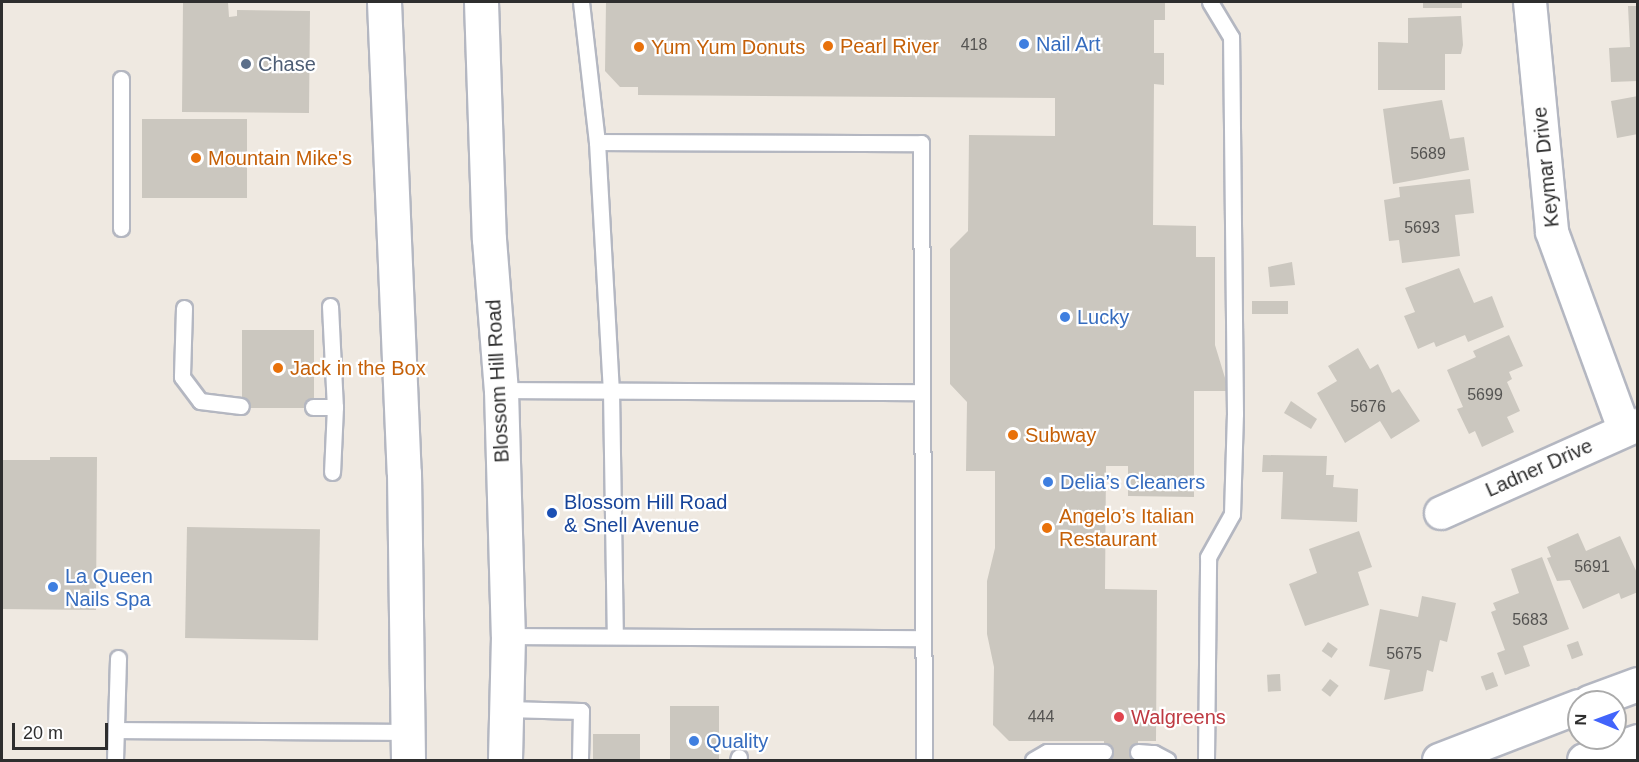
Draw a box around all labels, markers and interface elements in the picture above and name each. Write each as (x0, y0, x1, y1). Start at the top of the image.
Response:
place label: Nail Art (1036, 32, 1102, 56)
place label: Pearl River (840, 34, 939, 58)
place label: Yum Yum Donuts (651, 35, 806, 59)
house number: 418 (961, 35, 987, 55)
marker: Nail Art (1017, 37, 1031, 51)
marker: Pearl River (821, 39, 835, 53)
marker: Yum Yum Donuts (632, 40, 646, 54)
place label: Chase (258, 52, 316, 76)
marker: Chase (239, 57, 253, 71)
street label: Keymar Drive (1528, 106, 1564, 228)
house number: 5689 (1410, 144, 1446, 164)
place label: Mountain Mike's (208, 146, 352, 170)
marker: Mountain Mike's (189, 151, 203, 165)
house number: 5693 (1404, 218, 1440, 238)
street label: Blossom Hill Road (482, 299, 514, 463)
place label: Lucky (1077, 305, 1129, 329)
marker: Lucky (1058, 310, 1072, 324)
place label: Jack in the Box (290, 356, 426, 380)
marker: Jack in the Box (271, 361, 285, 375)
house number: 5699 (1467, 385, 1503, 405)
house number: 5676 (1350, 397, 1386, 417)
place label: Subway (1025, 423, 1096, 447)
marker: Subway (1006, 428, 1020, 442)
street label: Ladner Drive (1482, 434, 1596, 502)
place label: Delia’s Cleaners (1060, 470, 1205, 494)
marker: Delia’s Cleaners (1041, 475, 1055, 489)
place label: Blossom Hill Road & Snell Avenue (564, 490, 727, 537)
place label: Angelo’s Italian Restaurant (1059, 504, 1194, 551)
marker: Blossom Hill Road & Snell Avenue (545, 506, 559, 520)
marker: Angelo’s Italian Restaurant (1040, 521, 1054, 535)
house number: 5691 (1574, 557, 1610, 577)
place label: La Queen Nails Spa (65, 564, 153, 611)
marker: La Queen Nails Spa (46, 580, 60, 594)
house number: 5683 (1512, 610, 1548, 630)
house number: 5675 (1386, 644, 1422, 664)
north arrow (1567, 690, 1627, 750)
place label: Walgreens (1131, 705, 1226, 729)
house number: 444 (1028, 707, 1054, 727)
marker: Walgreens (1112, 710, 1126, 724)
scale bar (15, 711, 111, 749)
text: N (1572, 714, 1589, 726)
text: 20 m (23, 723, 63, 743)
place label: Quality (706, 729, 768, 753)
marker: Quality (687, 734, 701, 748)

